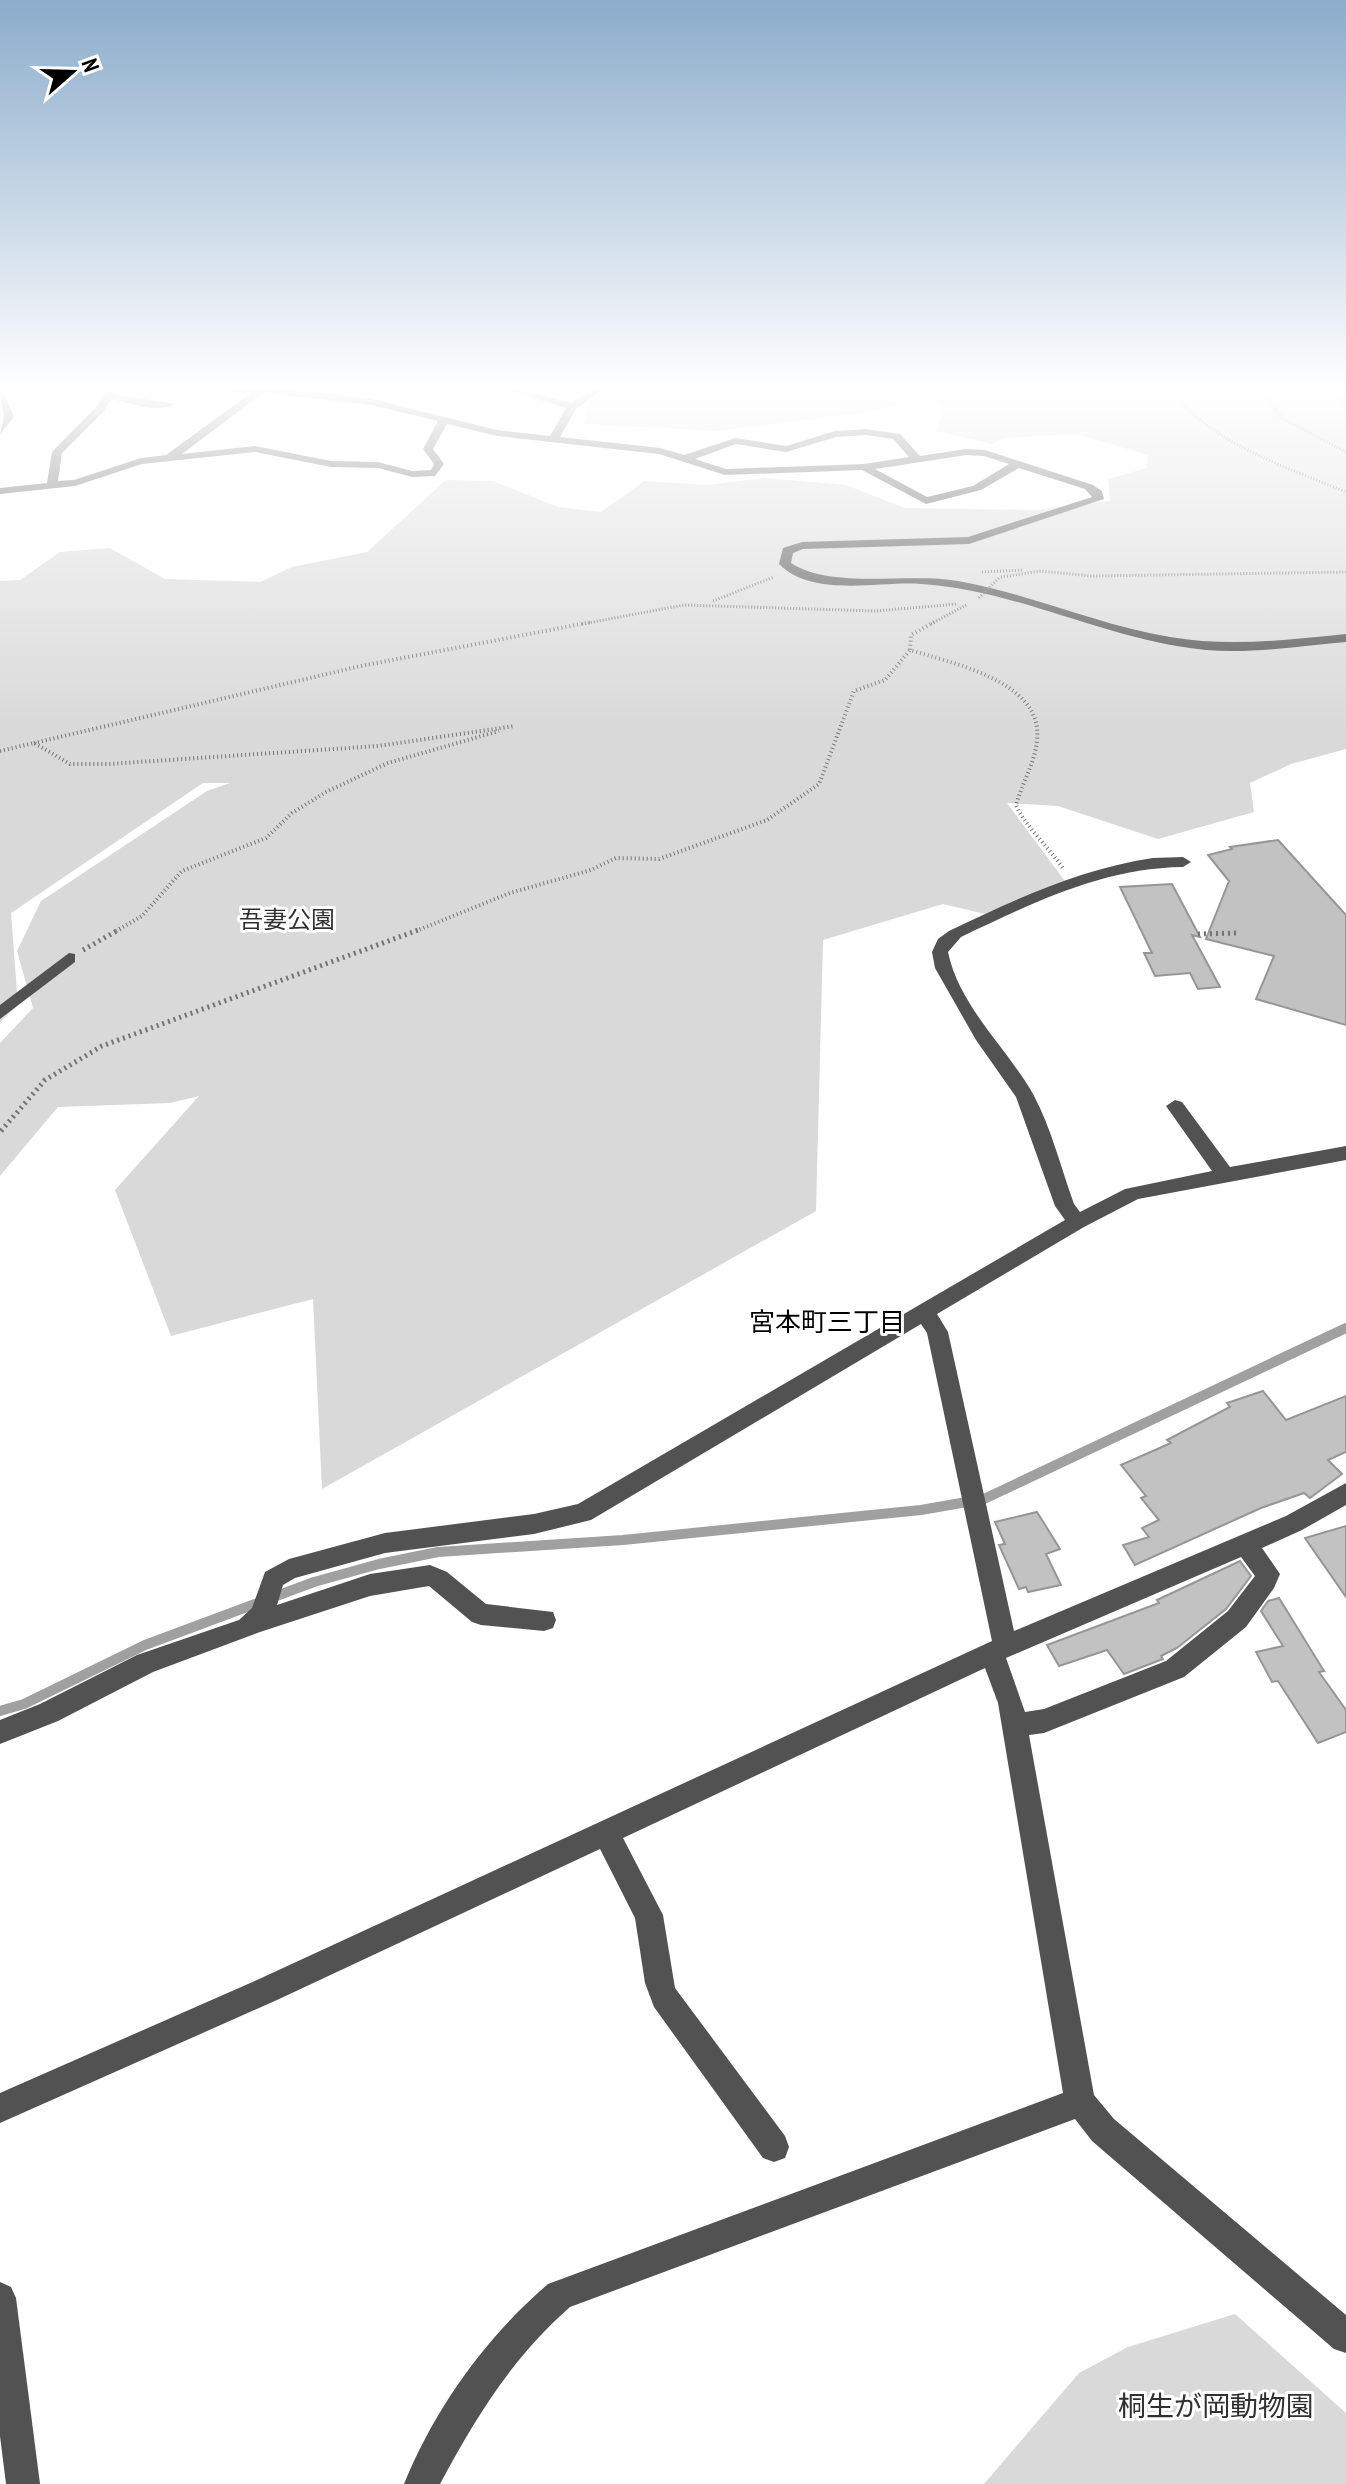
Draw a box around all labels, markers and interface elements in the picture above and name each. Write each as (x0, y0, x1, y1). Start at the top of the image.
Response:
north arrow (32, 32, 112, 112)
text: N (76, 55, 106, 76)
park label: 吾妻公園 (239, 904, 335, 935)
district label: 宮本町三丁目 (749, 1305, 905, 1338)
park label: 桐生が岡動物園 (1118, 2387, 1314, 2424)

